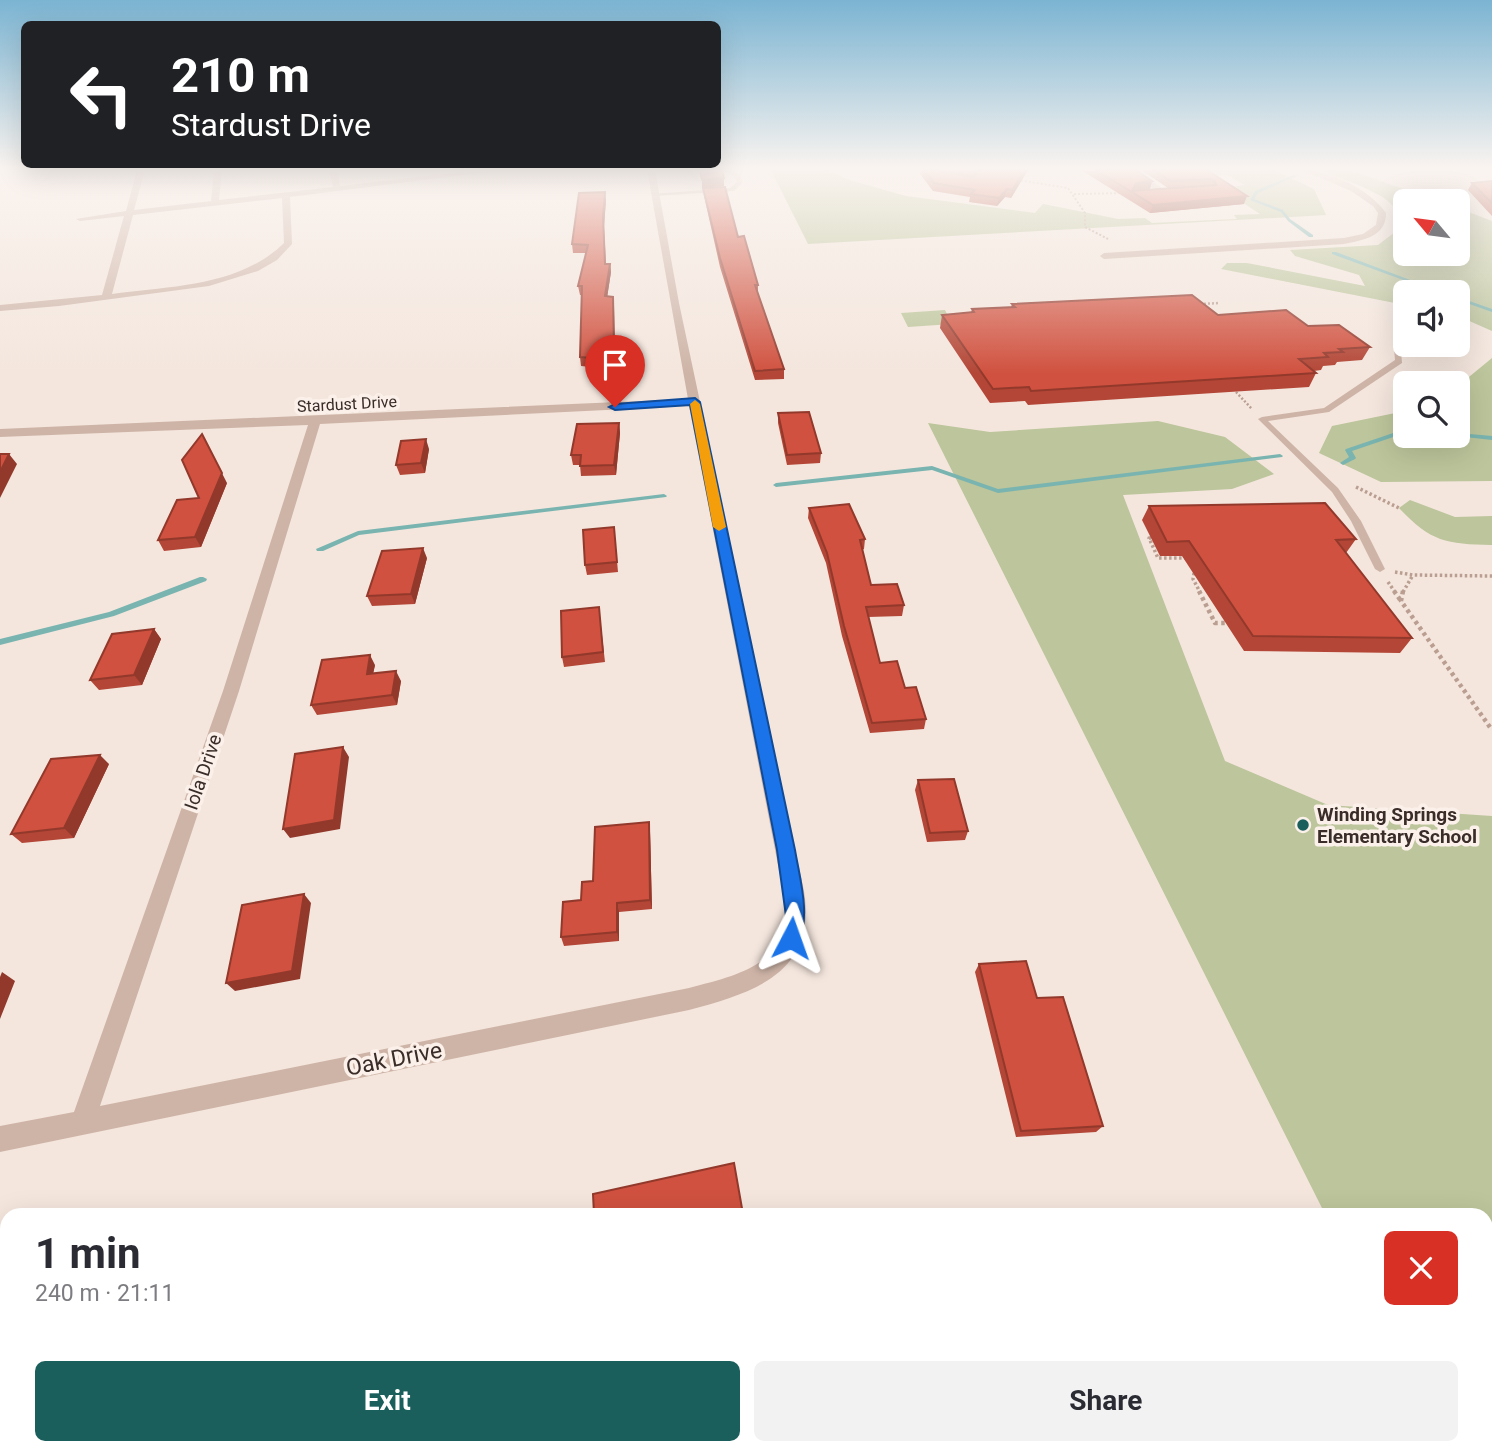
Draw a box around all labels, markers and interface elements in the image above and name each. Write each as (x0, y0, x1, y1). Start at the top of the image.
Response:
text: 210 m (171, 47, 310, 104)
icon: left (56, 49, 147, 140)
text: Stardust Drive (171, 106, 371, 144)
north arrow (1393, 189, 1470, 266)
map controls (1393, 189, 1470, 448)
button: sound (1393, 280, 1470, 357)
pin (585, 335, 645, 407)
icon: arrive (596, 346, 634, 384)
button: search (1393, 371, 1470, 448)
street label: Stardust Drive (297, 392, 397, 416)
street label: Iola Drive (179, 731, 227, 813)
place label: Winding Springs Elementary School (1317, 803, 1477, 848)
marker: Winding Springs Elementary School (1295, 817, 1311, 833)
position arrow (754, 901, 828, 975)
street label: Oak Drive (344, 1036, 444, 1082)
text: 1 min (35, 1229, 141, 1278)
button: close (1384, 1231, 1458, 1305)
text: 240 m · 21:11 (35, 1280, 174, 1307)
button: Exit (35, 1361, 740, 1441)
button: Share (754, 1361, 1458, 1441)

